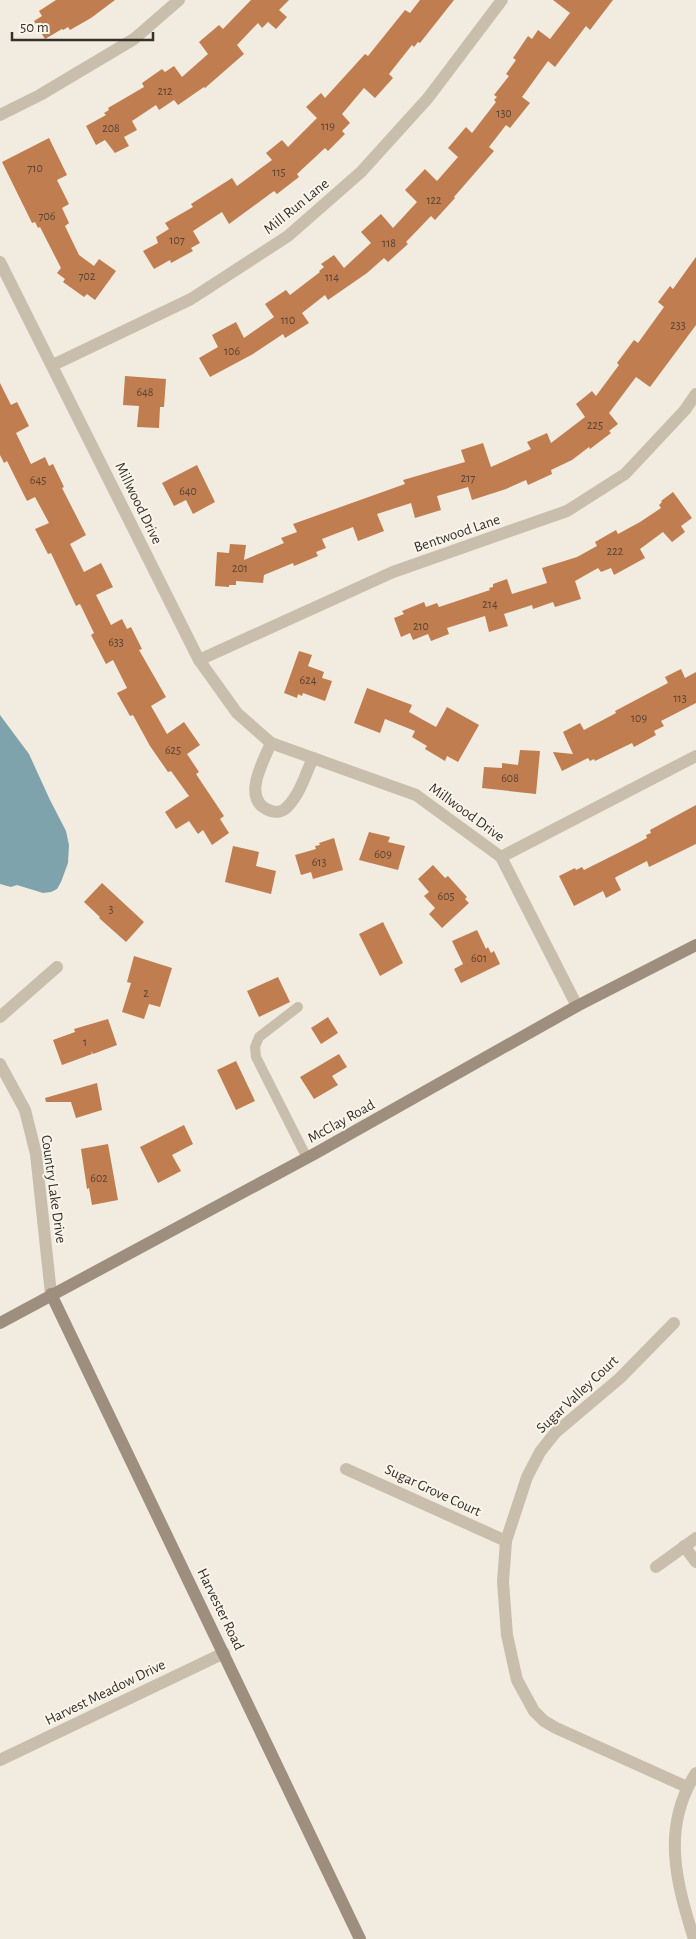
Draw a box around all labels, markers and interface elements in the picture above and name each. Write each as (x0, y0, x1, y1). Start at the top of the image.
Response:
scale bar (12, 10, 154, 42)
text: 50 m (20, 20, 49, 35)
house number: 212 (157, 85, 173, 97)
house number: 130 (496, 107, 512, 119)
house number: 119 (321, 120, 335, 132)
house number: 208 (102, 122, 120, 134)
house number: 710 (27, 162, 43, 174)
house number: 115 (272, 166, 286, 178)
street label: Mill Run Lane (261, 176, 332, 237)
house number: 122 (426, 194, 442, 206)
house number: 706 (39, 210, 56, 222)
house number: 107 (169, 234, 185, 246)
house number: 118 (382, 237, 396, 249)
house number: 702 (79, 270, 96, 282)
house number: 114 (325, 271, 339, 283)
house number: 110 (281, 314, 295, 326)
house number: 233 (670, 319, 686, 331)
house number: 106 (224, 345, 240, 357)
house number: 648 (136, 386, 154, 398)
house number: 225 (587, 419, 603, 431)
street label: Millwood Drive (112, 460, 165, 547)
house number: 217 (461, 472, 475, 484)
house number: 645 (30, 474, 46, 486)
house number: 640 (179, 485, 197, 497)
street label: Bentwood Lane (412, 512, 502, 555)
house number: 222 (607, 545, 624, 557)
house number: 201 (232, 562, 248, 574)
house number: 214 (482, 598, 498, 610)
house number: 210 (413, 620, 429, 632)
house number: 633 (108, 636, 124, 648)
house number: 624 (300, 674, 317, 686)
house number: 113 (673, 692, 687, 704)
house number: 109 (631, 712, 647, 724)
house number: 625 (165, 744, 181, 756)
house number: 608 (501, 772, 519, 784)
street label: Millwood Drive (426, 780, 507, 845)
house number: 609 (374, 848, 392, 860)
house number: 613 (312, 856, 326, 868)
house number: 605 (438, 890, 455, 902)
house number: 3 (109, 903, 114, 915)
house number: 601 (471, 952, 487, 964)
house number: 2 (143, 987, 149, 999)
house number: 1 (83, 1036, 87, 1048)
street label: McClay Road (305, 1097, 378, 1146)
street label: Country Lake Drive (38, 1134, 69, 1244)
house number: 602 (90, 1172, 108, 1184)
street label: Sugar Valley Court (534, 1353, 621, 1436)
street label: Sugar Grove Court (382, 1462, 483, 1519)
street label: Harvester Road (194, 1566, 247, 1653)
street label: Harvest Meadow Drive (43, 1657, 168, 1728)

